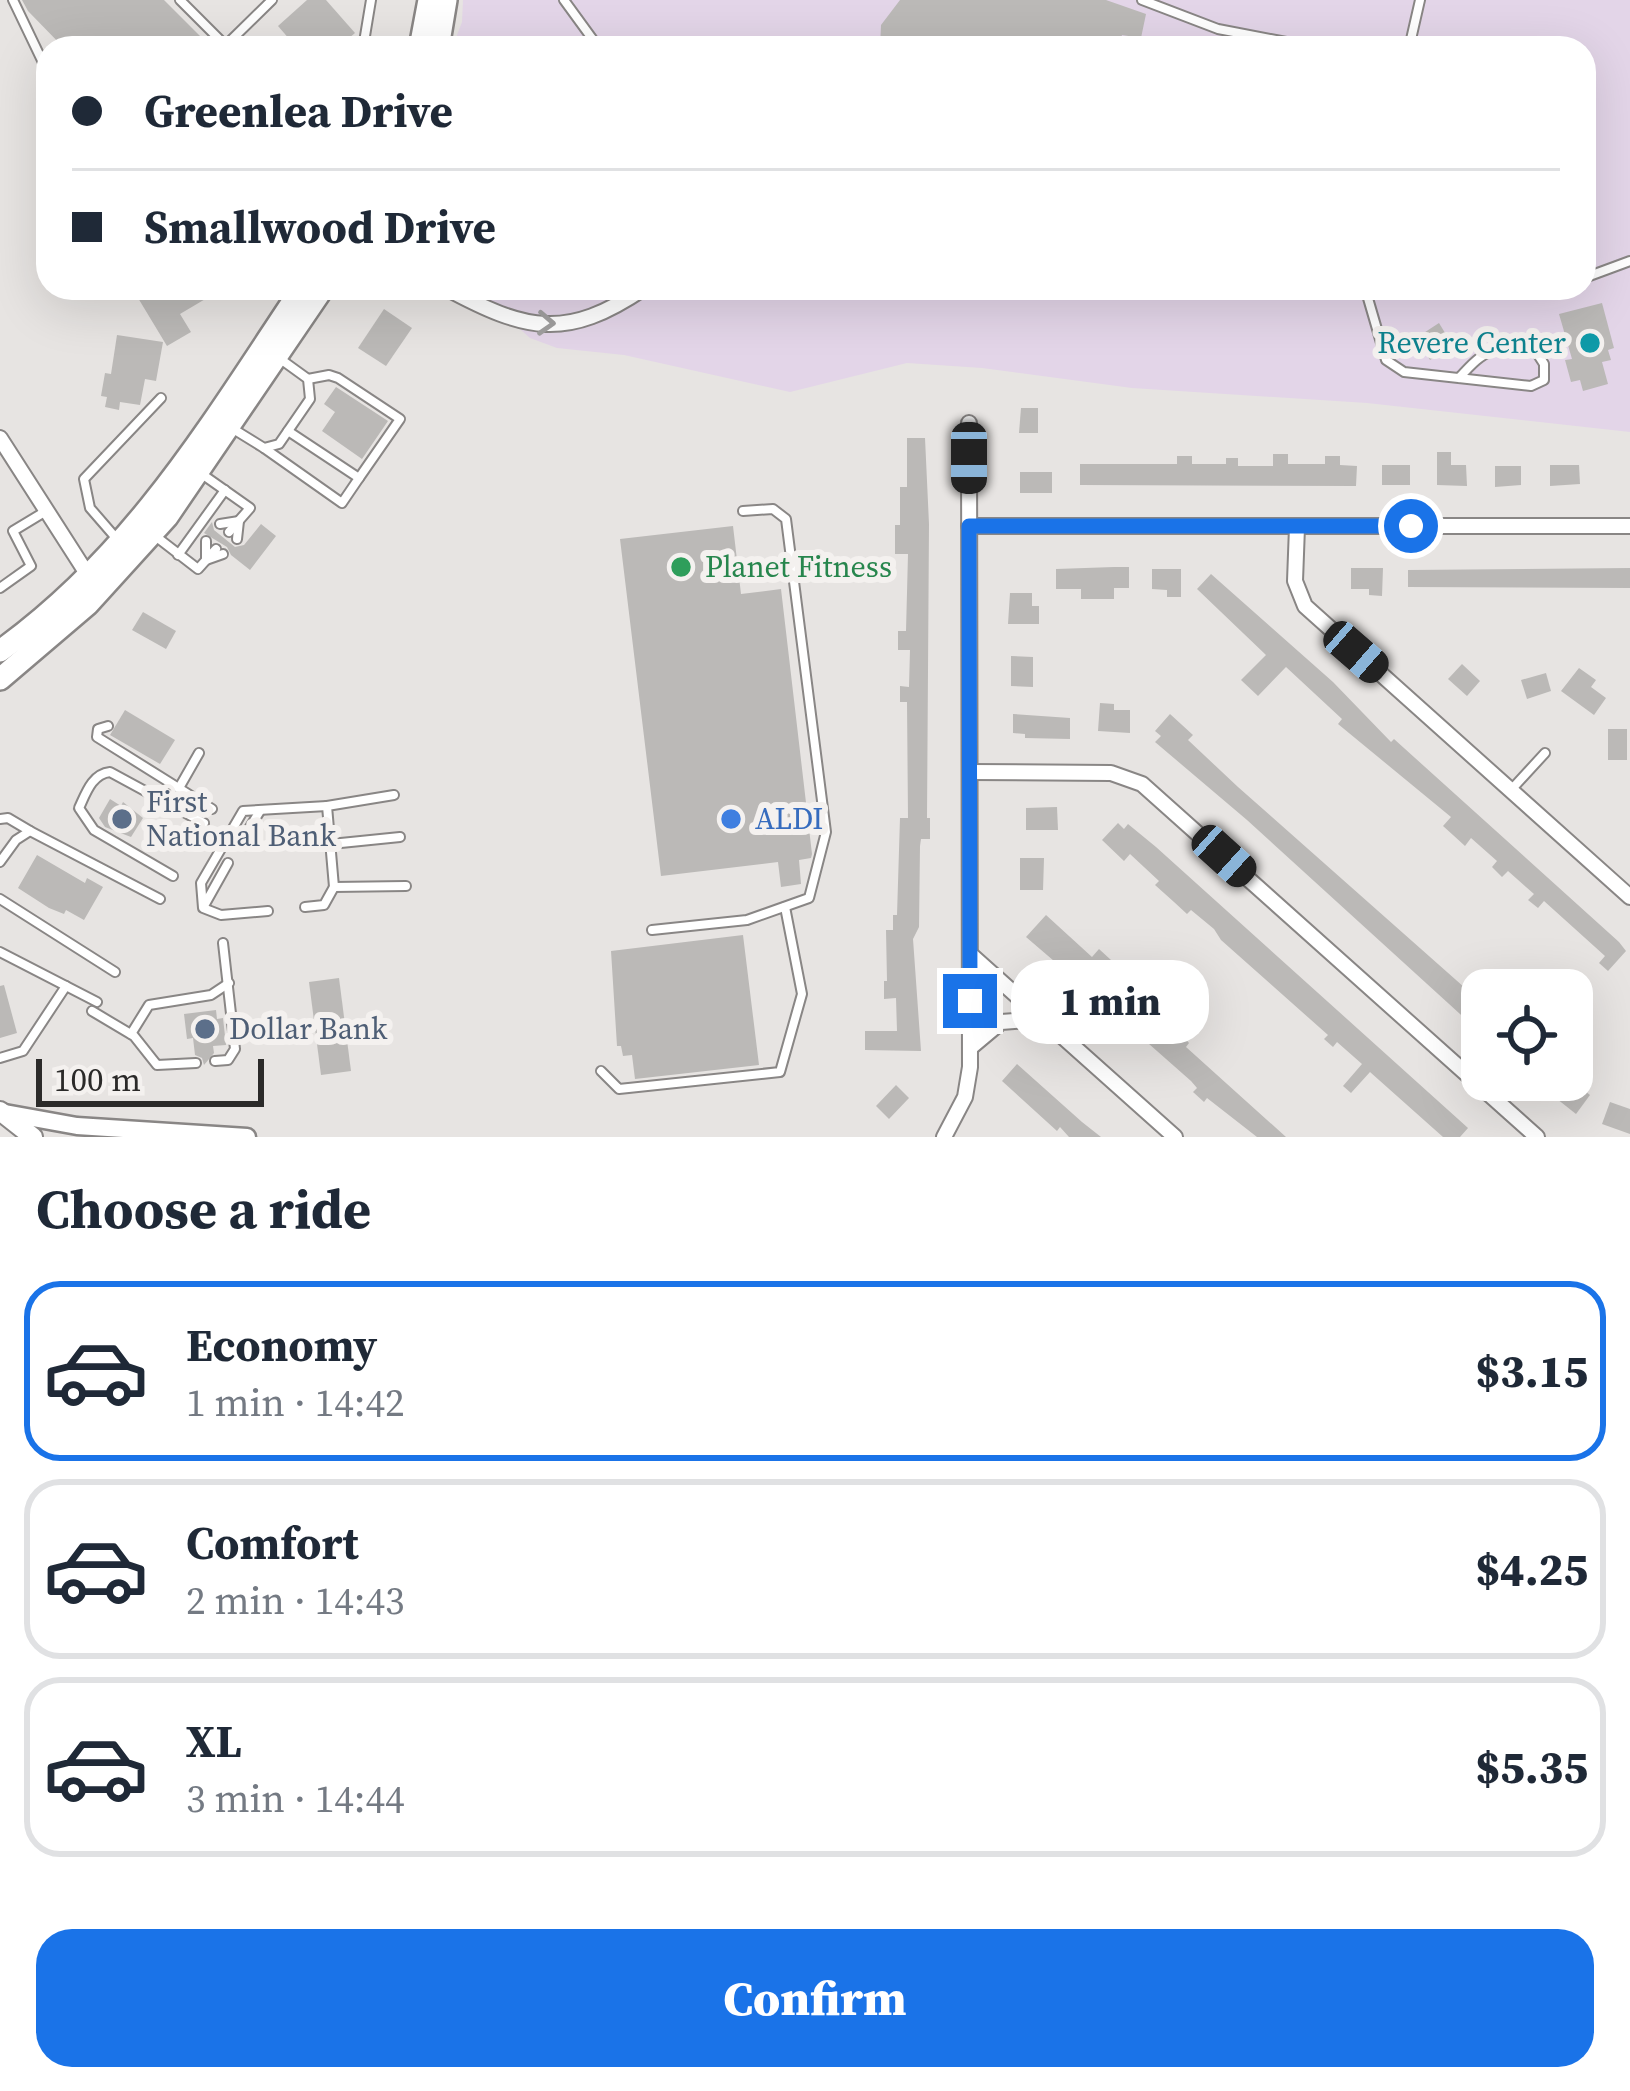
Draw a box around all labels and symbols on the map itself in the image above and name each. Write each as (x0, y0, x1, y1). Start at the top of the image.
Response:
one-way arrow (537, 309, 556, 335)
place label: Revere Center (1377, 322, 1566, 363)
marker: Revere Center (1577, 330, 1603, 356)
car (951, 422, 987, 494)
route start (1384, 499, 1438, 553)
place label: Planet Fitness (705, 546, 892, 587)
marker: Planet Fitness (668, 554, 694, 580)
car (1317, 615, 1395, 689)
place label: First National Bank (146, 781, 337, 856)
place label: ALDI (755, 798, 823, 839)
marker: First National Bank (109, 806, 135, 832)
marker: ALDI (718, 806, 744, 832)
car (1185, 819, 1263, 893)
callout: 1 min (1012, 959, 1210, 1043)
route end (943, 974, 997, 1028)
place label: Dollar Bank (229, 1008, 388, 1049)
marker: Dollar Bank (192, 1016, 218, 1042)
scale bar (36, 1053, 264, 1106)

